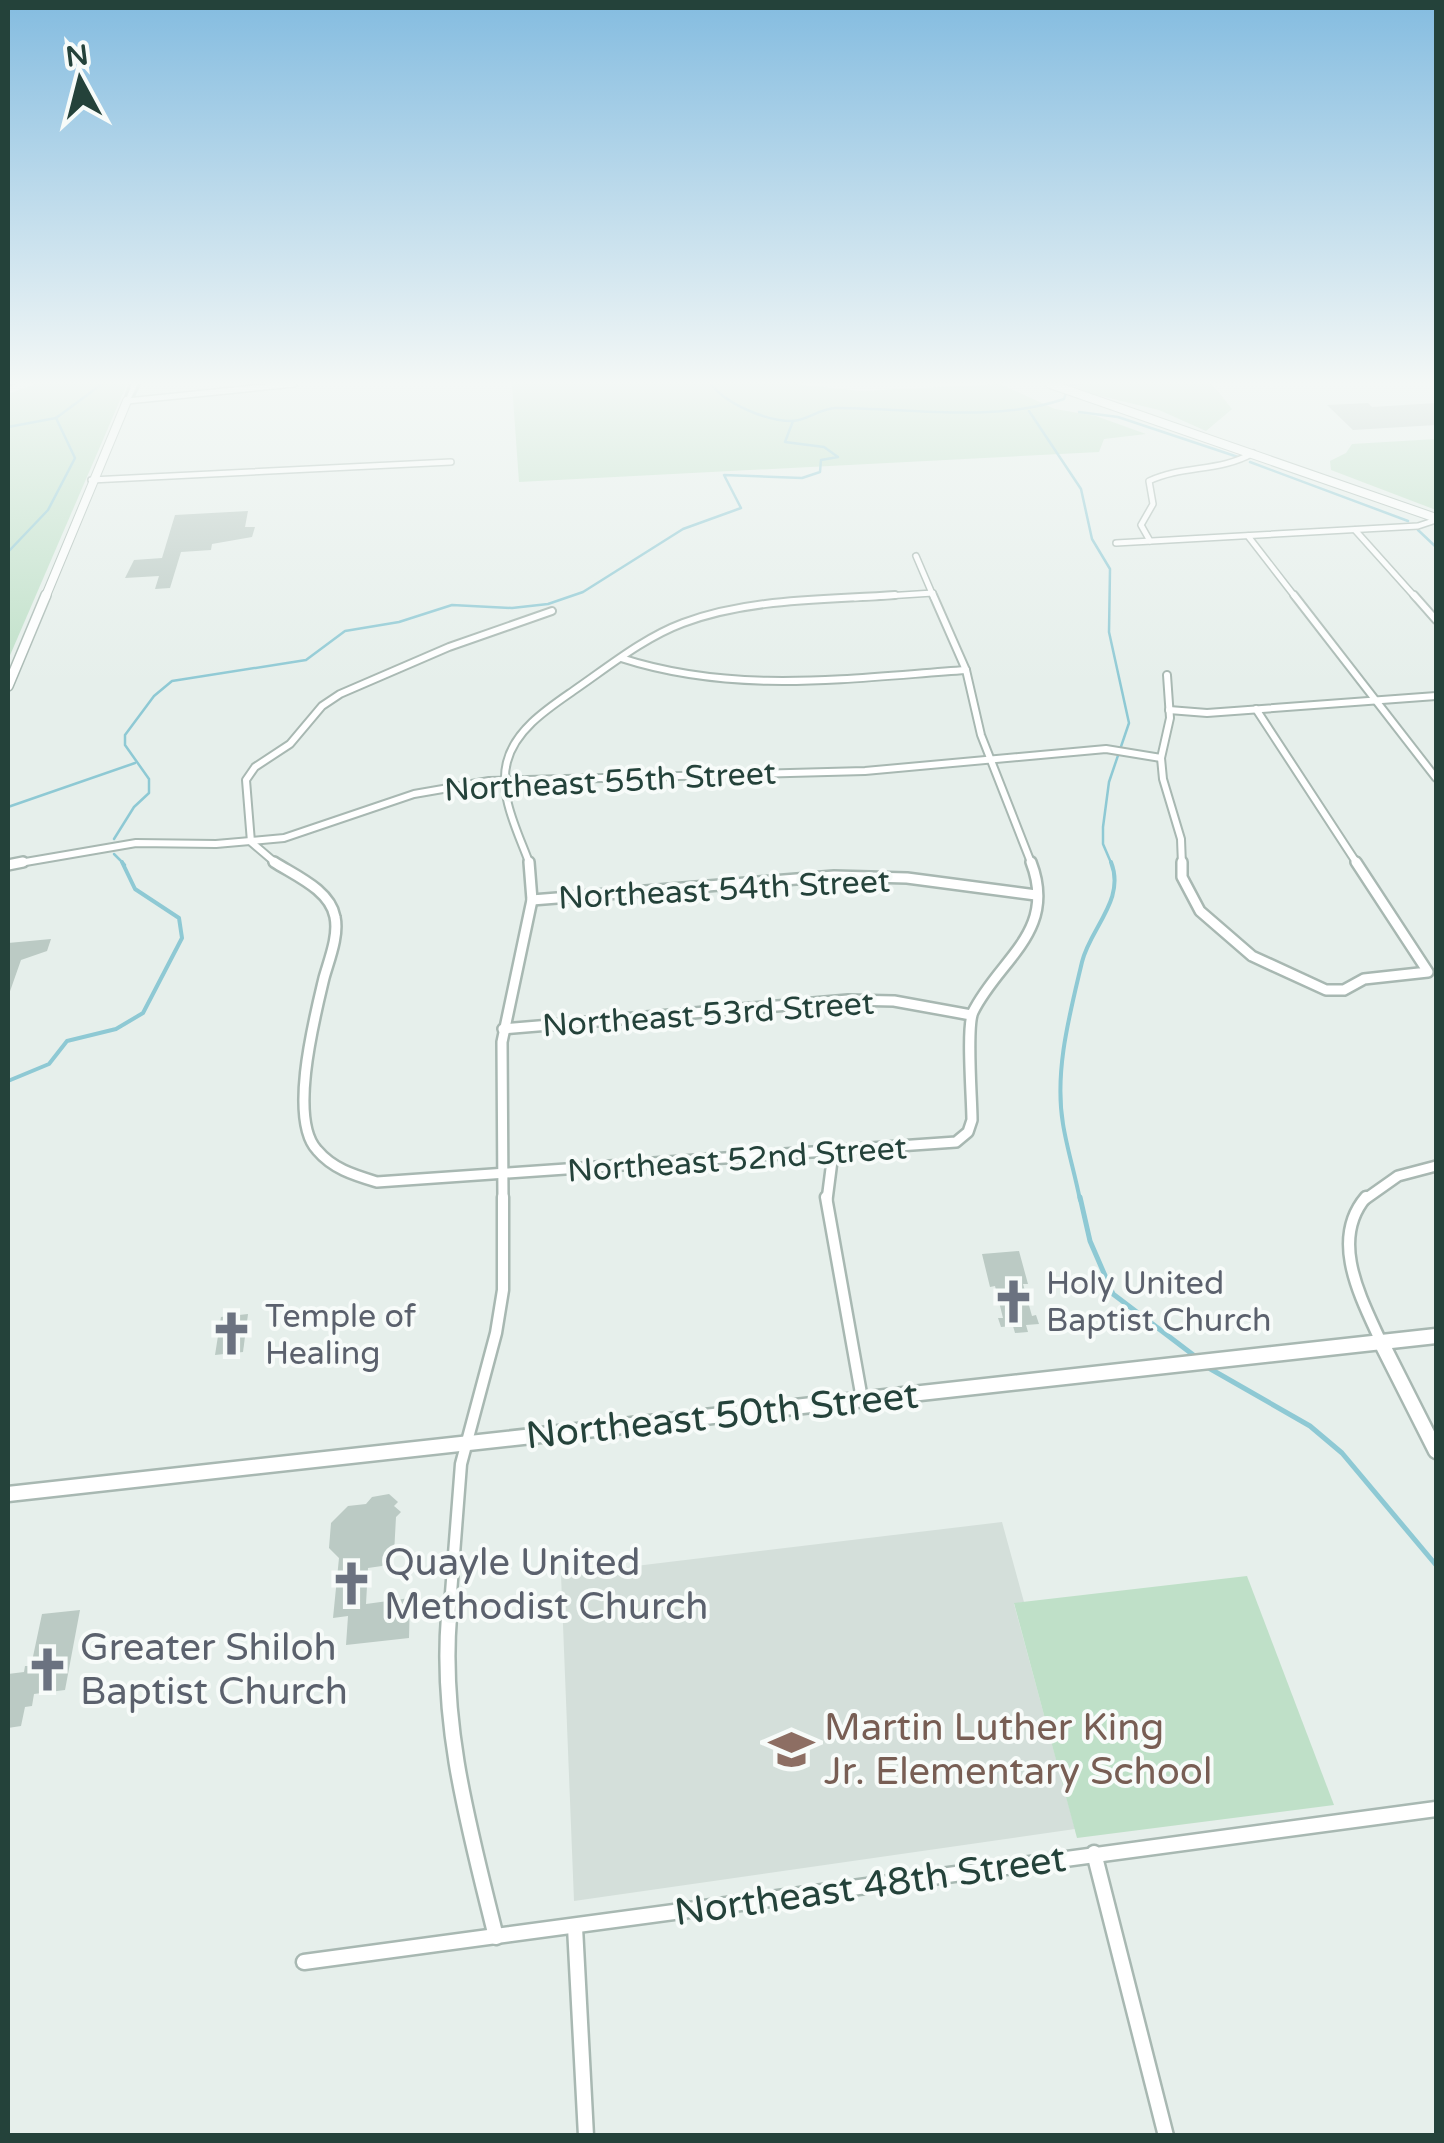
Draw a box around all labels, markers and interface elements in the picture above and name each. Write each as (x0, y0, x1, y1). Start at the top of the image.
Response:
north arrow (30, 30, 130, 130)
text: N (64, 38, 90, 74)
street label: Northeast 55th Street (443, 754, 777, 810)
street label: Northeast 54th Street (557, 862, 891, 918)
street label: Northeast 53rd Street (541, 984, 875, 1046)
street label: Northeast 52nd Street (566, 1129, 908, 1191)
place label: Holy United Baptist Church (1046, 1265, 1272, 1340)
church icon: Holy United Baptist Church (989, 1277, 1037, 1325)
place label: Temple of Healing (265, 1298, 417, 1373)
church icon: Temple of Healing (208, 1310, 256, 1358)
street label: Northeast 50th Street (524, 1373, 921, 1459)
place label: Quayle United Methodist Church (384, 1540, 708, 1630)
church icon: Quayle United Methodist Church (327, 1560, 375, 1608)
place label: Greater Shiloh Baptist Church (80, 1625, 348, 1715)
church icon: Greater Shiloh Baptist Church (23, 1645, 71, 1693)
place label: Martin Luther King Jr. Elementary School (824, 1705, 1212, 1795)
school or university icon: Martin Luther King Jr. Elementary School (767, 1725, 815, 1773)
street label: Northeast 48th Street (672, 1836, 1069, 1936)

